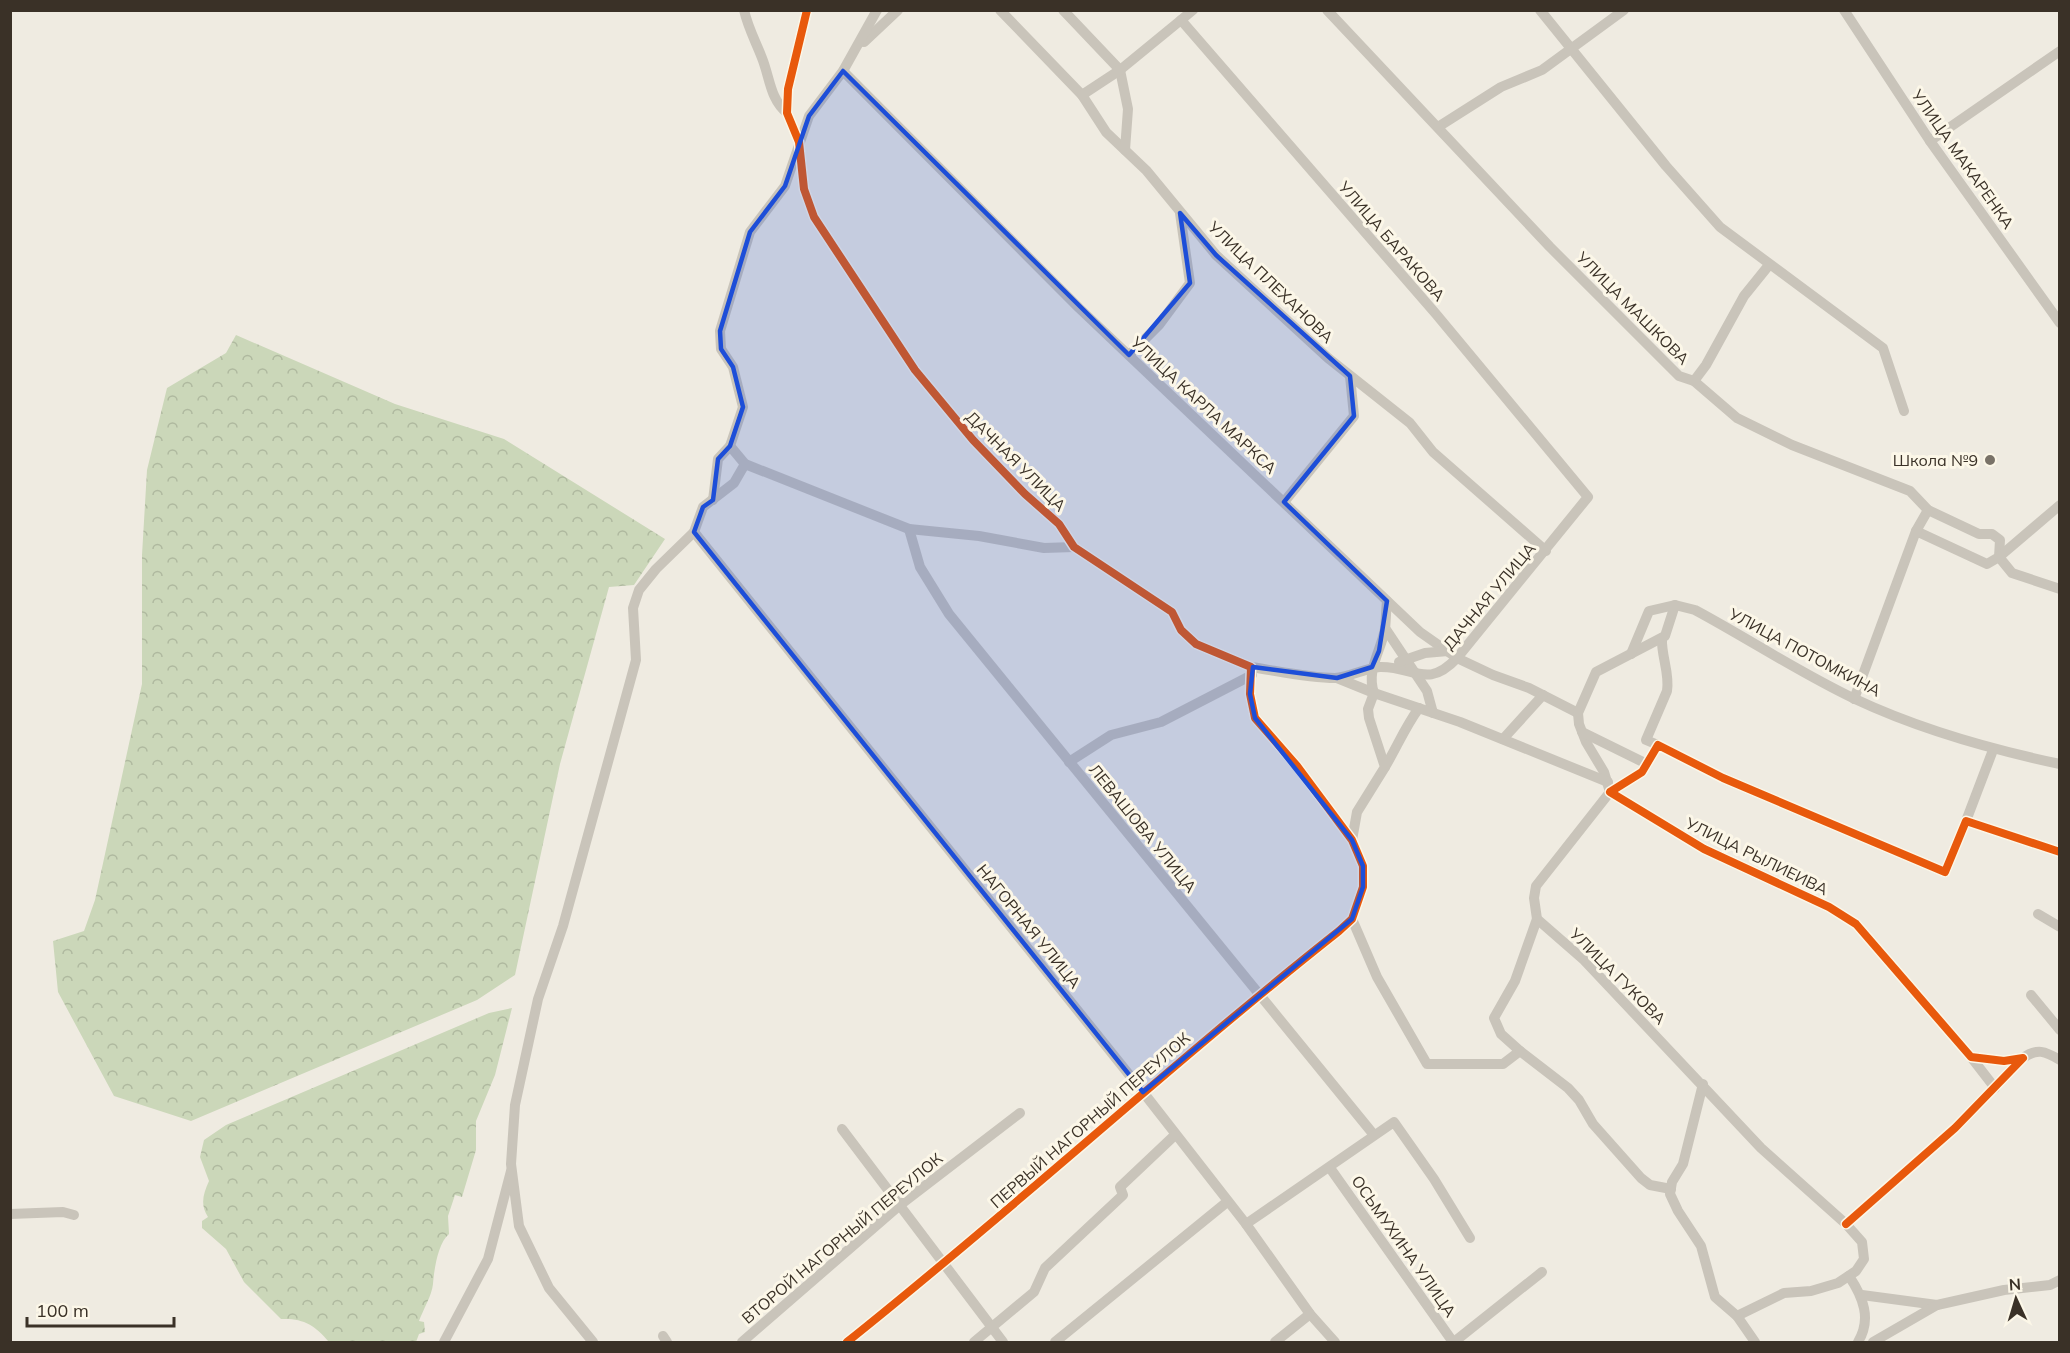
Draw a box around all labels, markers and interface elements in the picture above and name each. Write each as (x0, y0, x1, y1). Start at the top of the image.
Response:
street label: УЛИЦА МАКАРЕНКА (1907, 85, 2019, 233)
street label: УЛИЦА БАРАКОВА (1334, 176, 1450, 305)
street label: УЛИЦА ПЛЕХАНОВА (1204, 216, 1338, 347)
street label: УЛИЦА МАШКОВА (1572, 247, 1694, 369)
street label: УЛИЦА КАРЛА МАРКСА (1126, 331, 1281, 478)
street label: ДАЧНАЯ УЛИЦА (962, 407, 1070, 515)
place label: Школа №9 (1893, 450, 1978, 470)
marker: Школа №9 (1983, 453, 1997, 467)
street label: ДАЧНАЯ УЛИЦА (1438, 538, 1540, 654)
street label: УЛИЦА ПОТОМКИНА (1725, 603, 1885, 701)
street label: ЛЕВАШОВА УЛИЦА (1085, 760, 1201, 897)
street label: УЛИЦА РЫЛИЕИВА (1682, 812, 1832, 899)
street label: НАГОРНАЯ УЛИЦА (973, 860, 1085, 992)
street label: УЛИЦА ГУКОВА (1565, 923, 1671, 1029)
street label: ПЕРВЫЙ НАГОРНЫЙ ПЕРЕУЛОК (986, 1027, 1194, 1212)
street label: ВТОРОЙ НАГОРНЫЙ ПЕРЕУЛОК (738, 1148, 947, 1328)
street label: ОСЬМУХИНА УЛИЦА (1348, 1171, 1461, 1321)
north arrow (1986, 1269, 2046, 1329)
text: N (2008, 1274, 2022, 1294)
scale bar (27, 1290, 174, 1328)
text: 100 m (36, 1299, 89, 1322)

